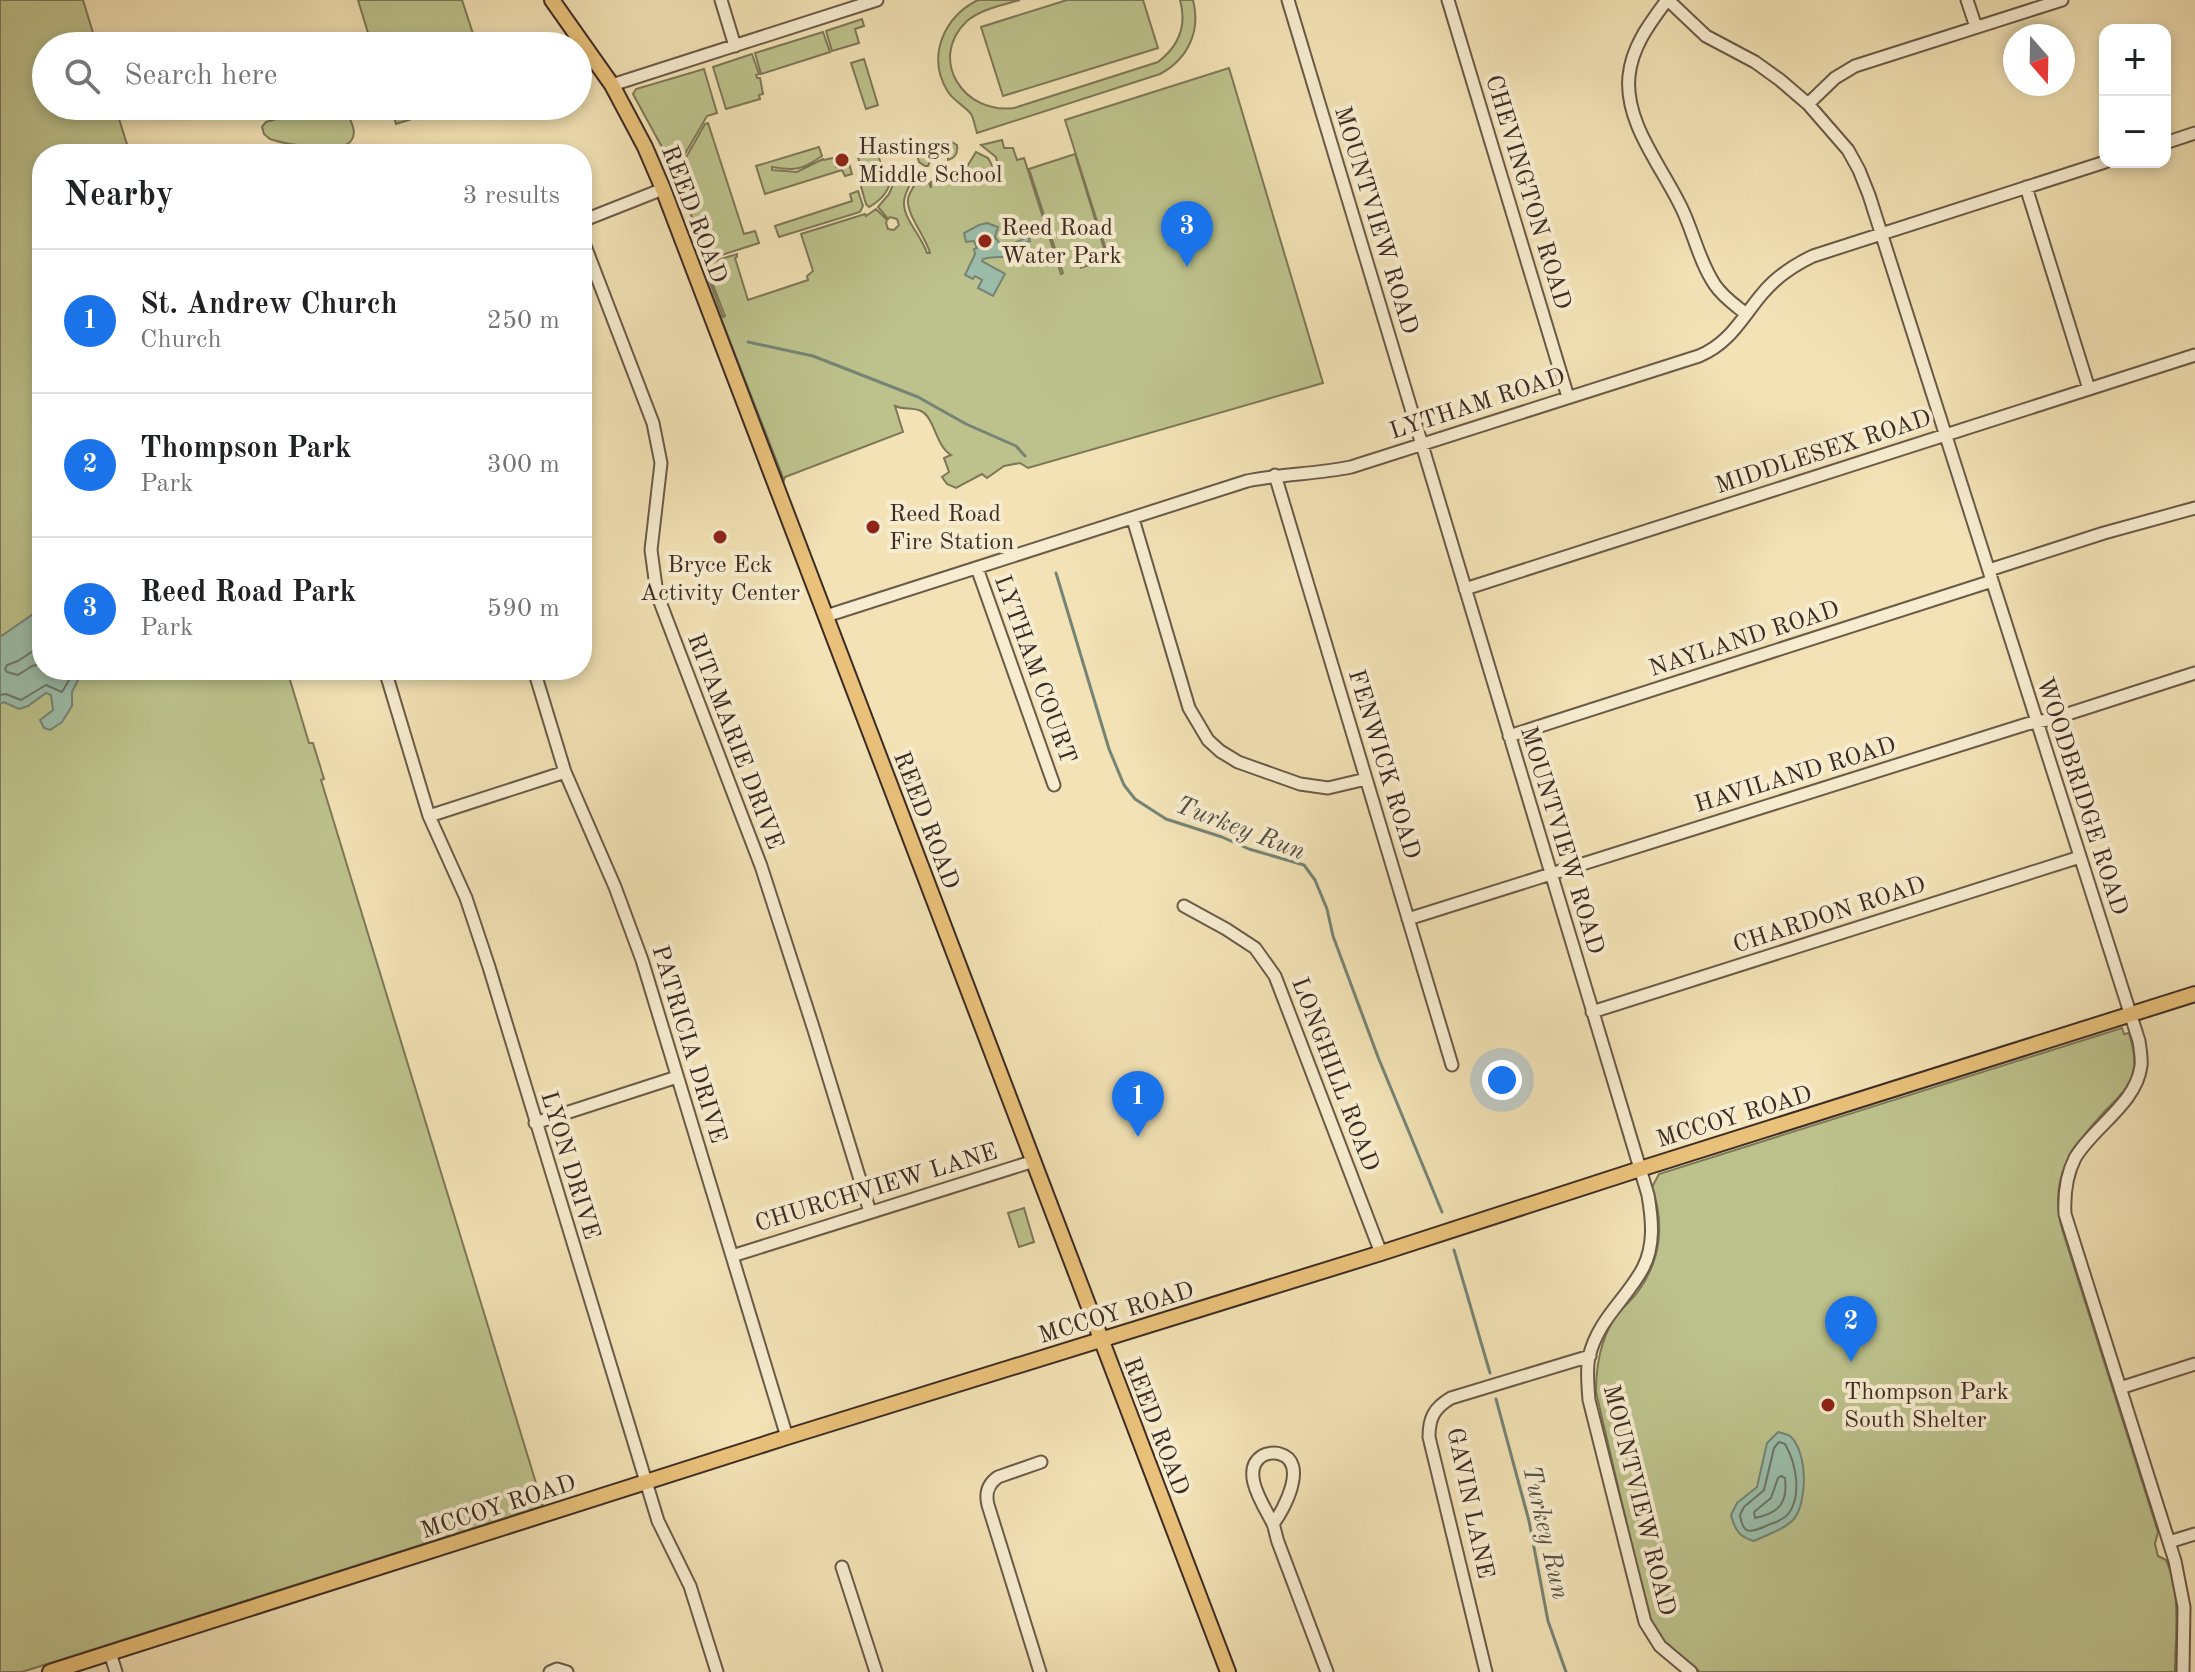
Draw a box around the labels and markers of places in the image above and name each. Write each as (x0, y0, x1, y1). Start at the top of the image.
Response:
place label: Hastings Middle School (858, 136, 1003, 188)
marker: Hastings Middle School (833, 151, 851, 169)
pin: 3 (1161, 201, 1213, 267)
place label: Reed Road Water Park (1001, 217, 1122, 269)
marker: Reed Road Water Park (976, 232, 994, 250)
place label: Reed Road Fire Station (889, 503, 1014, 555)
marker: Reed Road Fire Station (864, 518, 882, 536)
marker: Bryce Eck Activity Center (711, 528, 729, 546)
place label: Bryce Eck Activity Center (640, 554, 800, 606)
pin: 1 (1112, 1071, 1164, 1137)
pin: 2 (1825, 1296, 1877, 1362)
place label: Thompson Park South Shelter (1844, 1381, 2009, 1433)
marker: Thompson Park South Shelter (1819, 1396, 1837, 1414)

